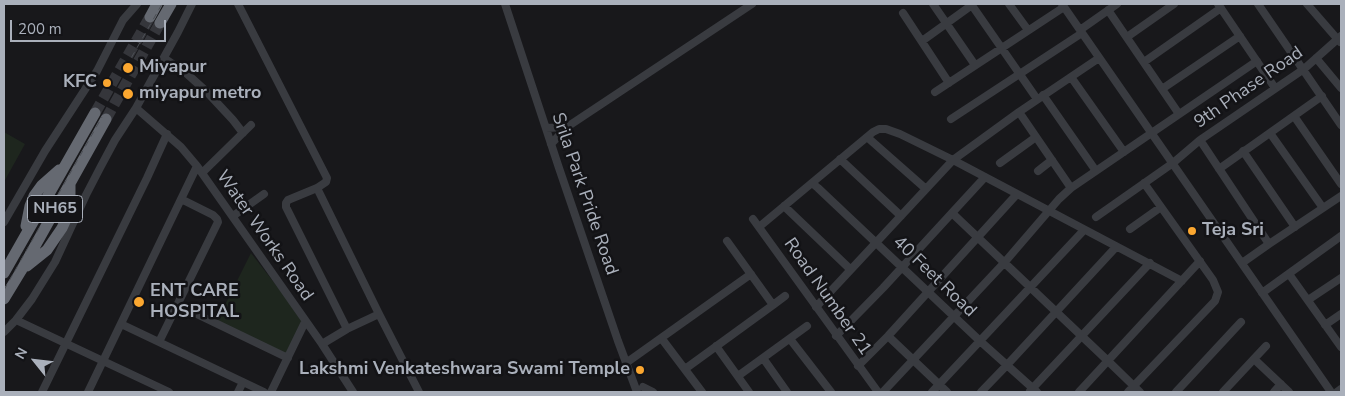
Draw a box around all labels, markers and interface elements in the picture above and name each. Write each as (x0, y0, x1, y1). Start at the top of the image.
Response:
scale bar (12, 10, 169, 42)
text: 200 m (18, 19, 62, 39)
street label: 9th Phase Road (1190, 42, 1308, 134)
place label: Miyapur (139, 57, 207, 79)
marker: Miyapur (121, 61, 135, 75)
place label: KFC (63, 72, 97, 94)
marker: KFC (101, 77, 113, 89)
place label: miyapur metro (139, 83, 261, 105)
marker: miyapur metro (121, 87, 135, 101)
street label: Srila Park Pride Road (546, 110, 622, 278)
street label: Water Works Road (211, 167, 317, 305)
road number: NH65 (28, 195, 82, 222)
place label: Teja Sri (1202, 220, 1264, 242)
marker: Teja Sri (1186, 225, 1198, 237)
street label: 40 Feet Road (888, 232, 980, 322)
street label: Road Number 21 (779, 234, 875, 360)
place label: ENT CARE HOSPITAL (150, 281, 239, 324)
marker: ENT CARE HOSPITAL (132, 295, 146, 309)
north arrow (10, 336, 60, 386)
text: N (11, 344, 32, 363)
place label: Lakshmi Venkateshwara Swami Temple (299, 359, 630, 381)
marker: Lakshmi Venkateshwara Swami Temple (634, 364, 646, 376)

